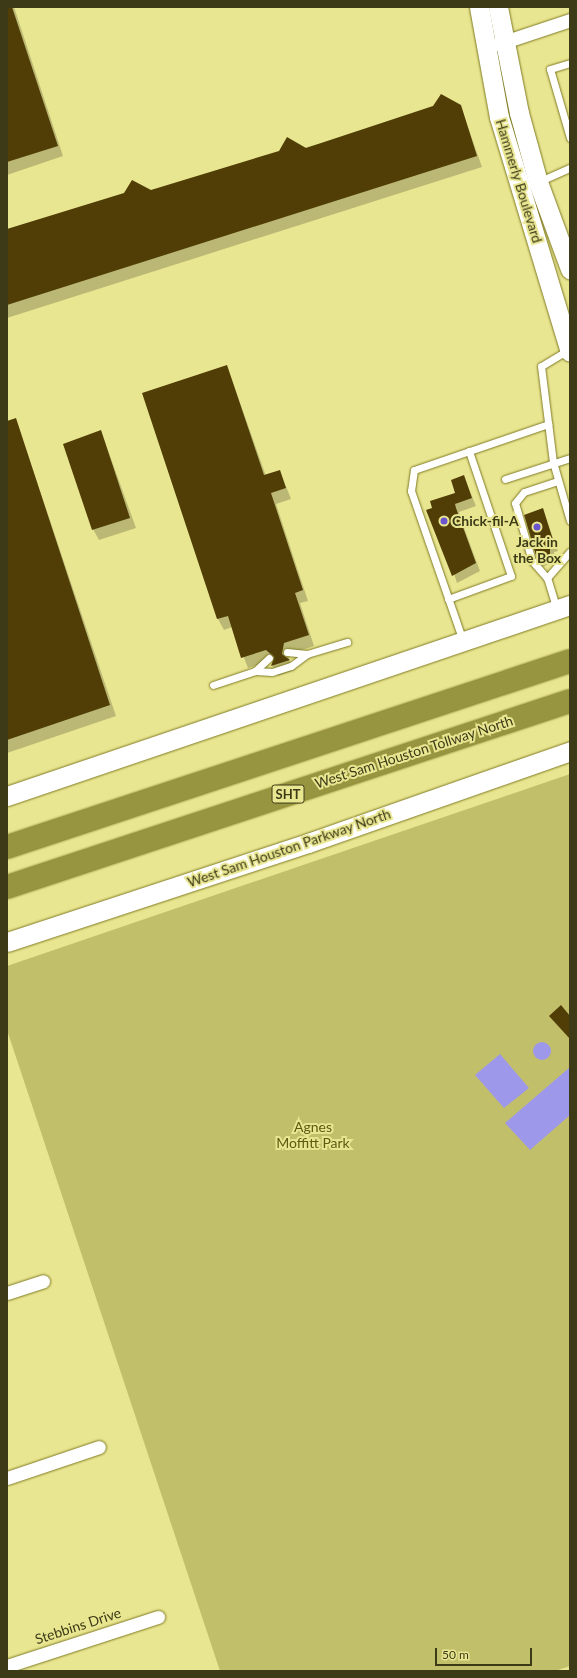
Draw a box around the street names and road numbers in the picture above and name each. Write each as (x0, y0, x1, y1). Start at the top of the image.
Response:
street label: Hammerly Boulevard (492, 117, 546, 245)
street label: West Sam Houston Tollway North (313, 712, 515, 792)
road number: SHT (271, 783, 305, 805)
street label: West Sam Houston Parkway North (185, 805, 393, 891)
street label: Stebbins Drive (33, 1604, 123, 1648)

